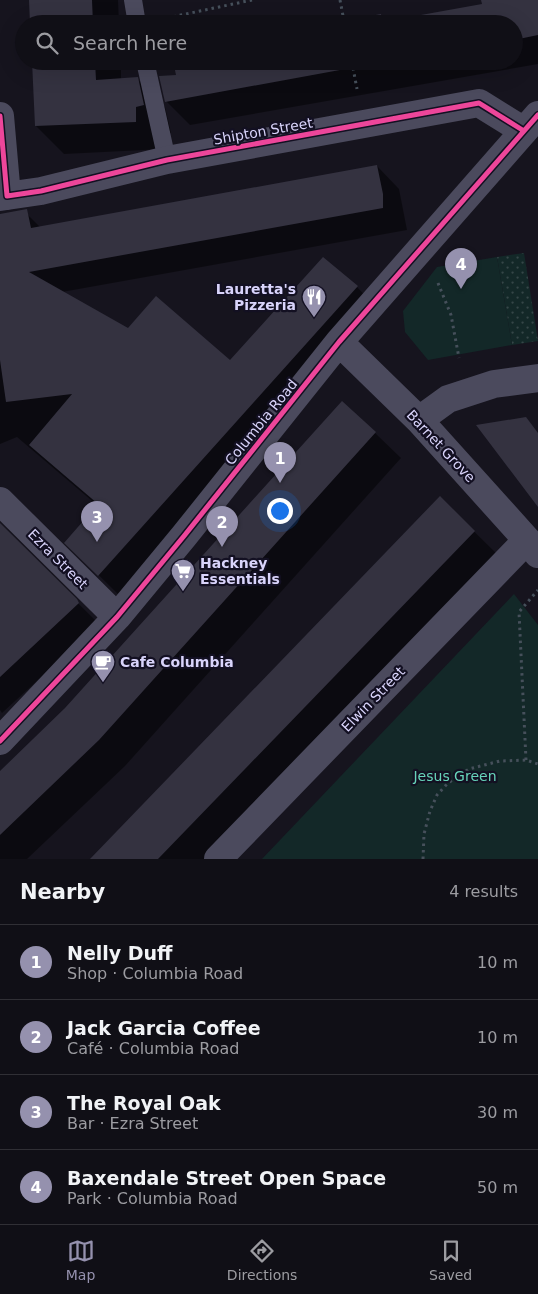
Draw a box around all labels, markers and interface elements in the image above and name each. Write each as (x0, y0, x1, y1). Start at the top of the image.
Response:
search box (15, 15, 523, 70)
icon: search (33, 29, 61, 57)
text: Search here (73, 32, 187, 54)
street label: Shipton Street (212, 114, 314, 148)
pin: 4 (445, 248, 477, 289)
place label: Lauretta's Pizzeria (216, 281, 296, 313)
restaurant icon: Lauretta's Pizzeria (301, 284, 327, 318)
street label: Columbia Road (222, 376, 300, 468)
street label: Barnet Grove (403, 407, 479, 485)
pin: 1 (264, 442, 296, 483)
your location (267, 498, 293, 524)
pin: 3 (81, 501, 113, 542)
pin: 2 (206, 506, 238, 547)
street label: Ezra Street (25, 526, 91, 592)
place label: Hackney Essentials (200, 555, 280, 587)
supermarket icon: Hackney Essentials (170, 558, 196, 592)
cafe icon: Cafe Columbia (90, 649, 116, 683)
place label: Cafe Columbia (120, 654, 234, 670)
street label: Elwin Street (338, 663, 408, 735)
park label: Jesus Green (412, 768, 497, 784)
text: Nearby (20, 880, 105, 904)
text: 4 results (449, 882, 518, 901)
text: Nelly Duff (67, 942, 173, 964)
text: 1 (30, 953, 42, 972)
text: 10 m (477, 953, 518, 972)
text: Shop · Columbia Road (67, 964, 243, 983)
text: Jack Garcia Coffee (67, 1017, 261, 1039)
text: 2 (30, 1028, 42, 1047)
text: 10 m (477, 1028, 518, 1047)
text: Café · Columbia Road (67, 1039, 239, 1058)
text: The Royal Oak (67, 1092, 221, 1114)
text: 3 (30, 1103, 42, 1122)
text: 30 m (477, 1103, 518, 1122)
text: Bar · Ezra Street (67, 1114, 198, 1133)
text: Baxendale Street Open Space (67, 1167, 386, 1189)
text: 4 (30, 1178, 42, 1197)
text: 50 m (477, 1178, 518, 1197)
text: Park · Columbia Road (67, 1189, 238, 1208)
tab: Map (66, 1237, 95, 1283)
tab: Directions (227, 1237, 297, 1283)
tab: Saved (429, 1237, 472, 1283)

